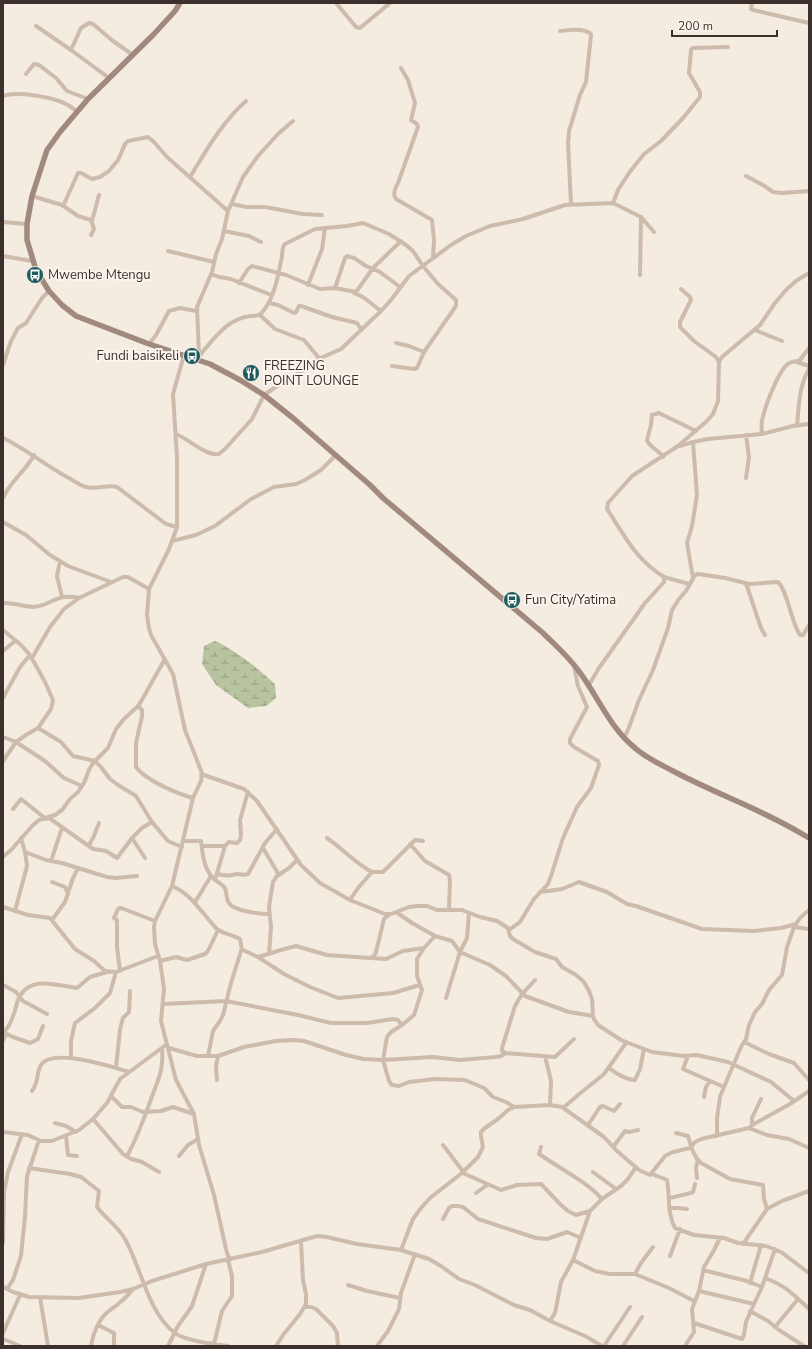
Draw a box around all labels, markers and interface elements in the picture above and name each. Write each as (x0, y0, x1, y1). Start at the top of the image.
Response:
scale bar (672, 12, 777, 38)
text: 200 m (678, 18, 713, 34)
bus stop icon: Mwembe Mtengu (25, 265, 45, 285)
place label: Mwembe Mtengu (48, 266, 151, 284)
bus stop icon: Fundi baisikeli (182, 346, 202, 366)
place label: Fundi baisikeli (97, 347, 179, 365)
place label: FREEZING POINT LOUNGE (264, 357, 359, 390)
restaurant icon: FREEZING POINT LOUNGE (241, 363, 261, 383)
bus stop icon: Fun City/Yatima (502, 590, 522, 610)
place label: Fun City/Yatima (525, 591, 616, 609)

